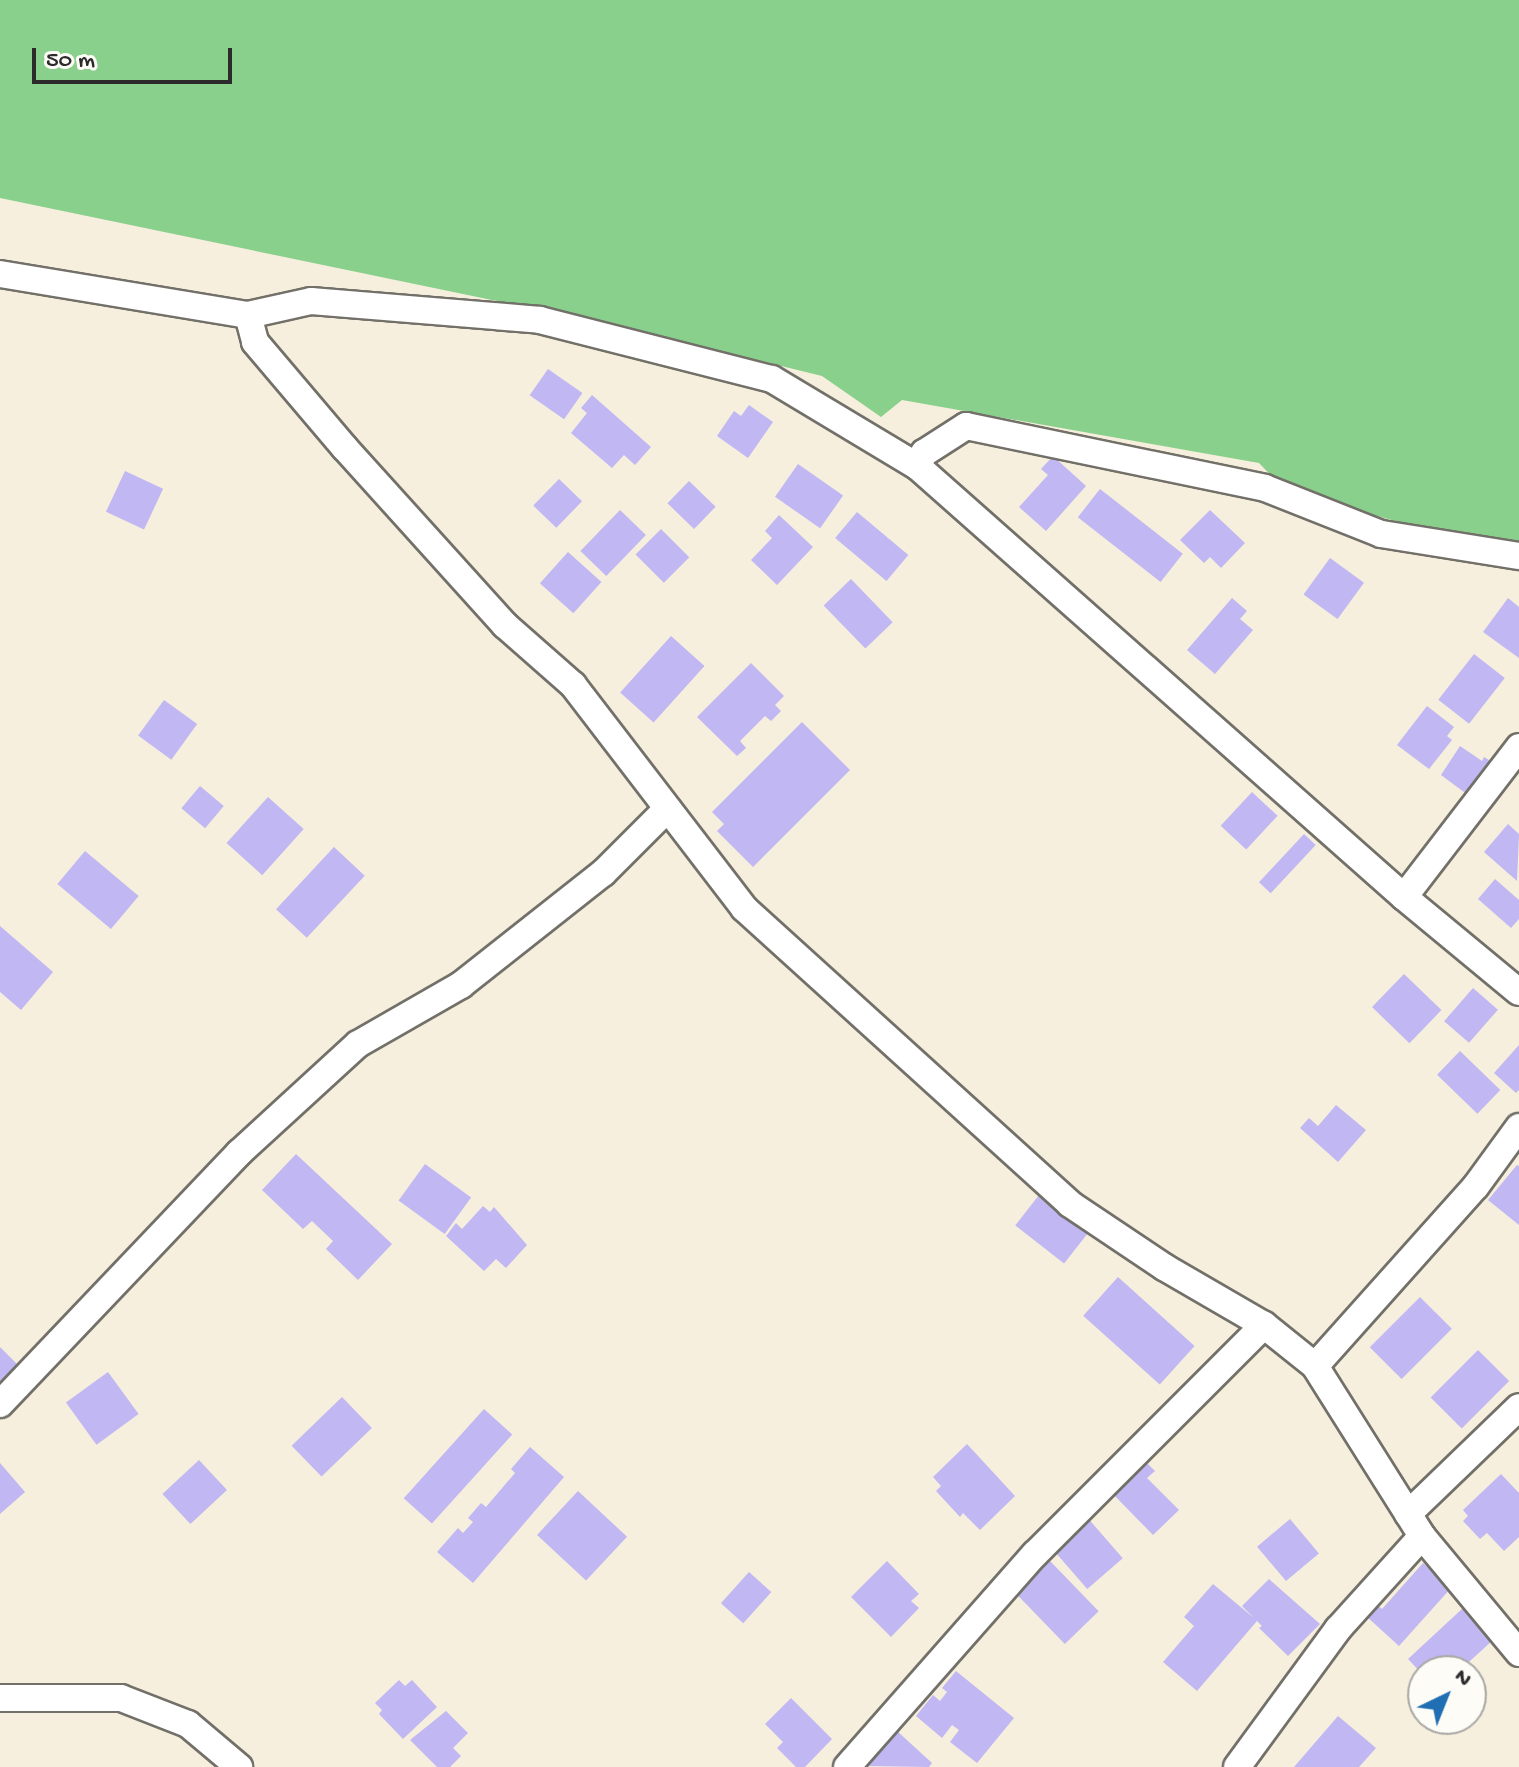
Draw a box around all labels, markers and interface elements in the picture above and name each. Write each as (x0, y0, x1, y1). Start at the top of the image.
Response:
scale bar (36, 32, 236, 82)
text: 50 m (46, 47, 95, 76)
north arrow (1407, 1655, 1487, 1735)
text: N (1448, 1665, 1476, 1693)

